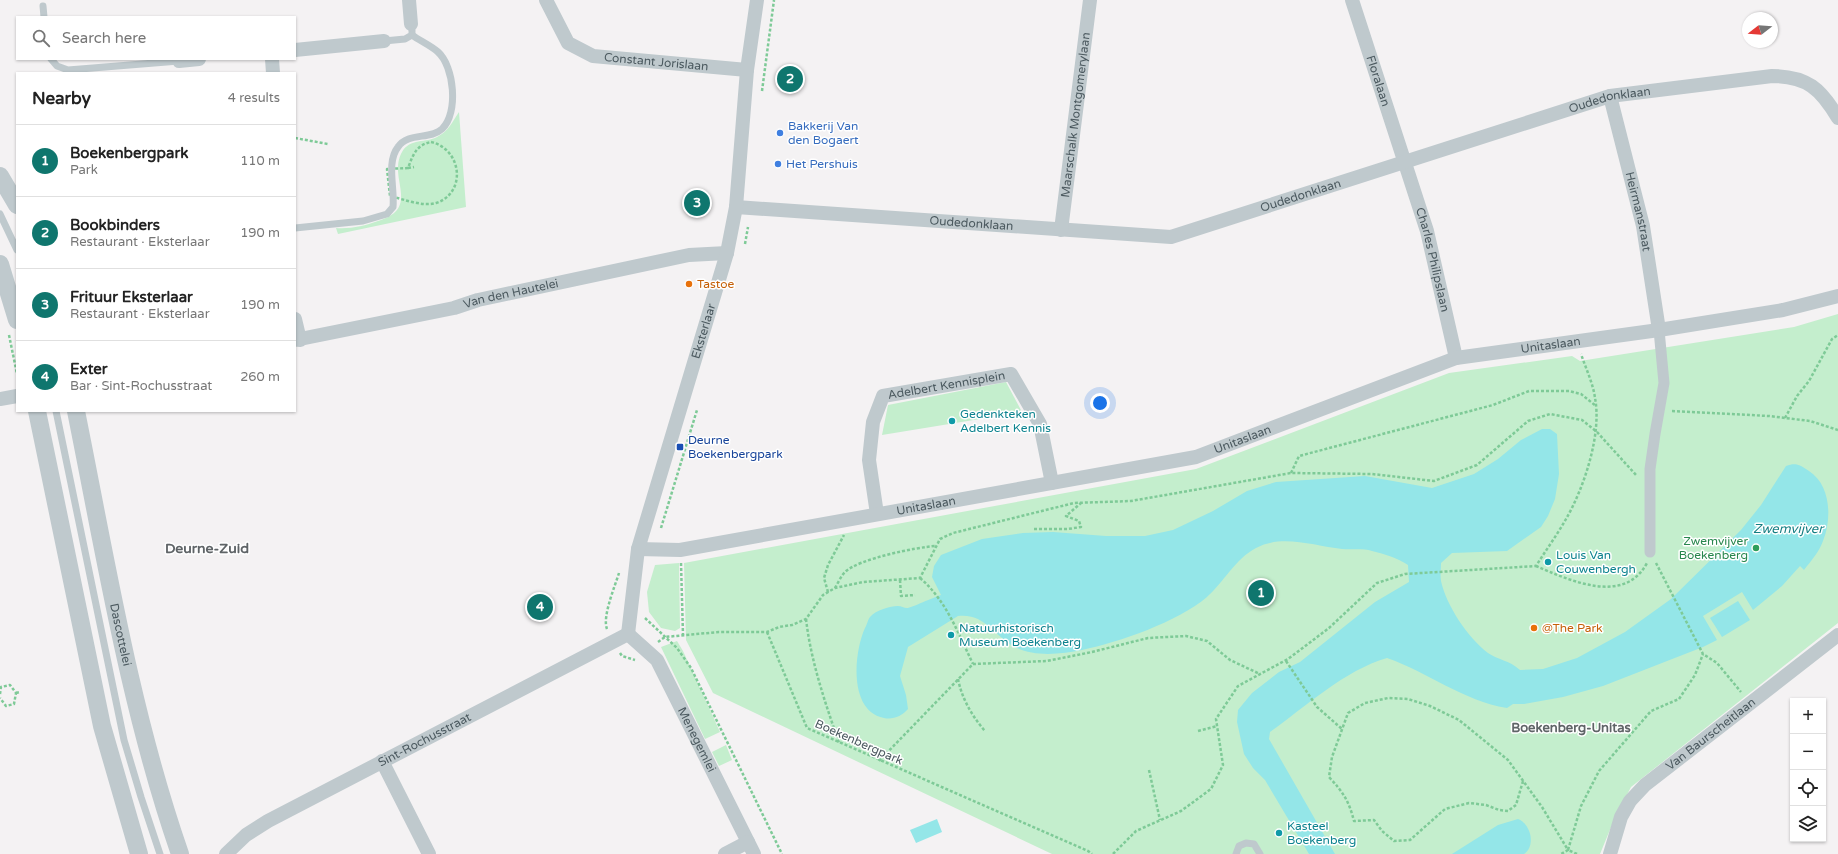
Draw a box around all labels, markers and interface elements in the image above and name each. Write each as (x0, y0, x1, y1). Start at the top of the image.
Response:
north arrow (1742, 12, 1778, 48)
search box (16, 16, 296, 60)
icon: search (30, 27, 52, 49)
text: Search here (62, 29, 146, 47)
street label: Maarschalk Montgomerylaan (1058, 31, 1093, 198)
street label: Constant Jorislaan (603, 50, 709, 73)
street label: Floralaan (1363, 54, 1393, 108)
pin: 2 (777, 64, 803, 94)
street label: Oudedonklaan (1567, 84, 1651, 116)
text: Nearby (32, 88, 91, 109)
text: 4 results (228, 90, 280, 106)
place label: Bakkerij Van den Bogaert (788, 119, 859, 147)
marker: Bakkerij Van den Bogaert (775, 128, 785, 138)
text: Boekenbergpark (70, 144, 188, 162)
text: 1 (41, 153, 49, 169)
text: 110 m (240, 153, 280, 169)
place label: Het Pershuis (786, 157, 858, 171)
marker: Het Pershuis (773, 159, 783, 169)
text: Park (70, 162, 98, 178)
street label: Heirmanstraat (1622, 170, 1654, 253)
street label: Oudedonklaan (1258, 176, 1343, 215)
pin: 3 (684, 188, 710, 218)
street label: Charles Philipslaan (1413, 206, 1452, 313)
street label: Oudedonklaan (929, 213, 1014, 233)
text: Bookbinders (70, 216, 160, 234)
text: 2 (41, 225, 49, 241)
text: 190 m (240, 225, 280, 241)
text: Restaurant · Eksterlaar (70, 234, 210, 250)
street label: Van den Hautelei (462, 276, 560, 311)
place label: Tastoe (697, 277, 735, 291)
marker: Tastoe (684, 279, 694, 289)
text: Frituur Eksterlaar (70, 288, 193, 306)
text: 3 (41, 297, 49, 313)
text: 190 m (240, 297, 280, 313)
street label: Eksterlaar (689, 302, 718, 360)
text: Restaurant · Eksterlaar (70, 306, 210, 322)
street label: Unitaslaan (1520, 334, 1581, 356)
text: Exter (70, 360, 108, 378)
street label: Adelbert Kennisplein (887, 368, 1006, 402)
text: 4 (41, 369, 49, 385)
text: 260 m (240, 369, 280, 385)
text: Bar · Sint-Rochusstraat (70, 378, 212, 394)
your location (1090, 393, 1110, 413)
place label: Gedenkteken Adelbert Kennis (960, 407, 1051, 435)
marker: Gedenkteken Adelbert Kennis (947, 416, 957, 426)
street label: Unitaslaan (1212, 422, 1273, 457)
place label: Deurne Boekenbergpark (688, 433, 783, 461)
marker: Deurne Boekenbergpark (675, 442, 685, 452)
street label: Unitaslaan (895, 493, 957, 518)
water label: Zwemvijver (1753, 521, 1825, 537)
place label: Zwemvijver Boekenberg (1679, 534, 1748, 562)
district label: Deurne-Zuid (165, 540, 249, 557)
marker: Zwemvijver Boekenberg (1751, 543, 1761, 553)
place label: Louis Van Couwenbergh (1556, 548, 1636, 576)
marker: Louis Van Couwenbergh (1543, 557, 1553, 567)
pin: 1 (1248, 578, 1274, 608)
pin: 4 (527, 592, 553, 622)
street label: Dascottelei (107, 602, 134, 667)
place label: Natuurhistorisch Museum Boekenberg (959, 621, 1081, 649)
place label: @The Park (1542, 621, 1603, 635)
marker: @The Park (1529, 623, 1539, 633)
marker: Natuurhistorisch Museum Boekenberg (946, 630, 956, 640)
street label: Van Baurscheitlaan (1663, 695, 1758, 773)
map controls (1790, 698, 1826, 842)
button: + (1790, 698, 1826, 734)
street label: Menegemlei (675, 705, 719, 774)
street label: Sint-Rochusstraat (376, 710, 474, 770)
street label: Boekenbergpark (813, 716, 906, 768)
district label: Boekenberg-Unitas (1511, 720, 1631, 736)
button: − (1790, 734, 1826, 770)
button: locate (1790, 770, 1826, 806)
button: layers (1790, 806, 1826, 842)
place label: Kasteel Boekenberg (1287, 819, 1356, 847)
marker: Kasteel Boekenberg (1274, 828, 1284, 838)

